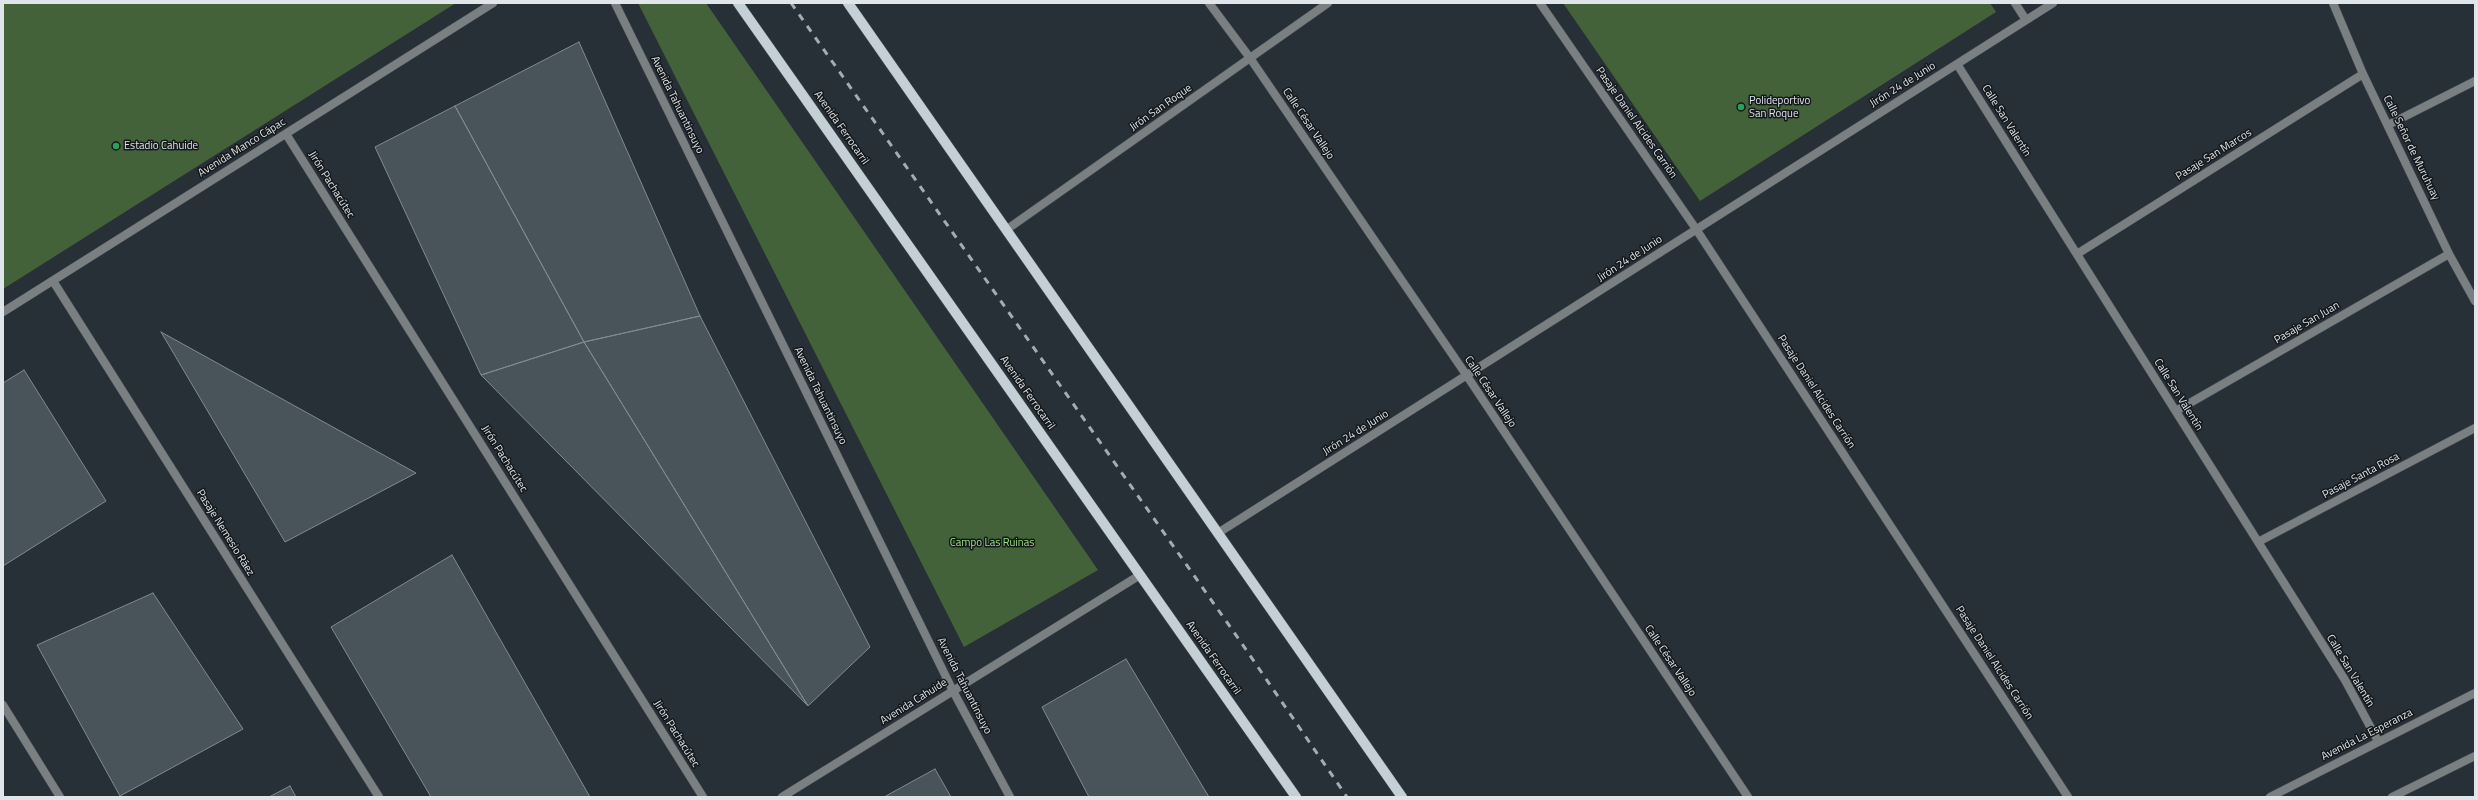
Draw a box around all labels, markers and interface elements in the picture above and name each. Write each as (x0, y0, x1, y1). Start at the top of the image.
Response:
street label: Avenida Tahuantinsuyo (648, 54, 706, 156)
street label: Jirón 24 de Junio (1868, 60, 1938, 110)
street label: Pasaje Daniel Alcides Carrión (1592, 65, 1680, 181)
street label: Jirón San Roque (1127, 82, 1195, 134)
street label: Calle San Valentín (1979, 83, 2033, 159)
street label: Calle César Vallejo (1279, 86, 1337, 162)
street label: Avenida Ferrocarril (811, 89, 871, 167)
street label: Calle Señor de Muruhuay (2380, 93, 2442, 203)
place label: Polideportivo San Roque (1749, 94, 1810, 120)
marker: Polideportivo San Roque (1736, 102, 1746, 112)
street label: Avenida Manco Cápac (196, 116, 288, 180)
street label: Pasaje San Marcos (2174, 126, 2254, 184)
place label: Estadio Cahuide (124, 139, 198, 153)
marker: Estadio Cahuide (111, 141, 121, 151)
street label: Jirón Pachacútec (305, 149, 357, 221)
street label: Jirón 24 de Junio (1595, 233, 1665, 285)
street label: Pasaje San Juan (2272, 299, 2342, 347)
street label: Pasaje Daniel Alcides Carrión (1774, 333, 1858, 451)
street label: Avenida Tahuantinsuyo (791, 345, 849, 447)
street label: Avenida Ferrocarril (997, 354, 1057, 432)
street label: Calle César Vallejo (1461, 354, 1519, 430)
street label: Calle San Valentín (2151, 357, 2205, 433)
street label: Jirón 24 de Junio (1321, 408, 1391, 458)
street label: Jirón Pachacútec (478, 423, 530, 495)
street label: Pasaje Santa Rosa (2320, 450, 2402, 502)
street label: Pasaje Nemesio Ráez (193, 487, 257, 579)
park label: Campo Las Ruinas (950, 536, 1034, 550)
street label: Pasaje Daniel Alcides Carrión (1952, 604, 2036, 722)
street label: Avenida Ferrocarril (1183, 619, 1243, 697)
street label: Calle César Vallejo (1641, 623, 1699, 699)
street label: Calle San Valentín (2323, 632, 2377, 710)
street label: Avenida Tahuantinsuyo (934, 635, 994, 737)
street label: Avenida Cahuide (878, 676, 950, 728)
street label: Jirón Pachacútec (650, 698, 702, 770)
street label: Avenida La Esperanza (2319, 706, 2415, 764)

